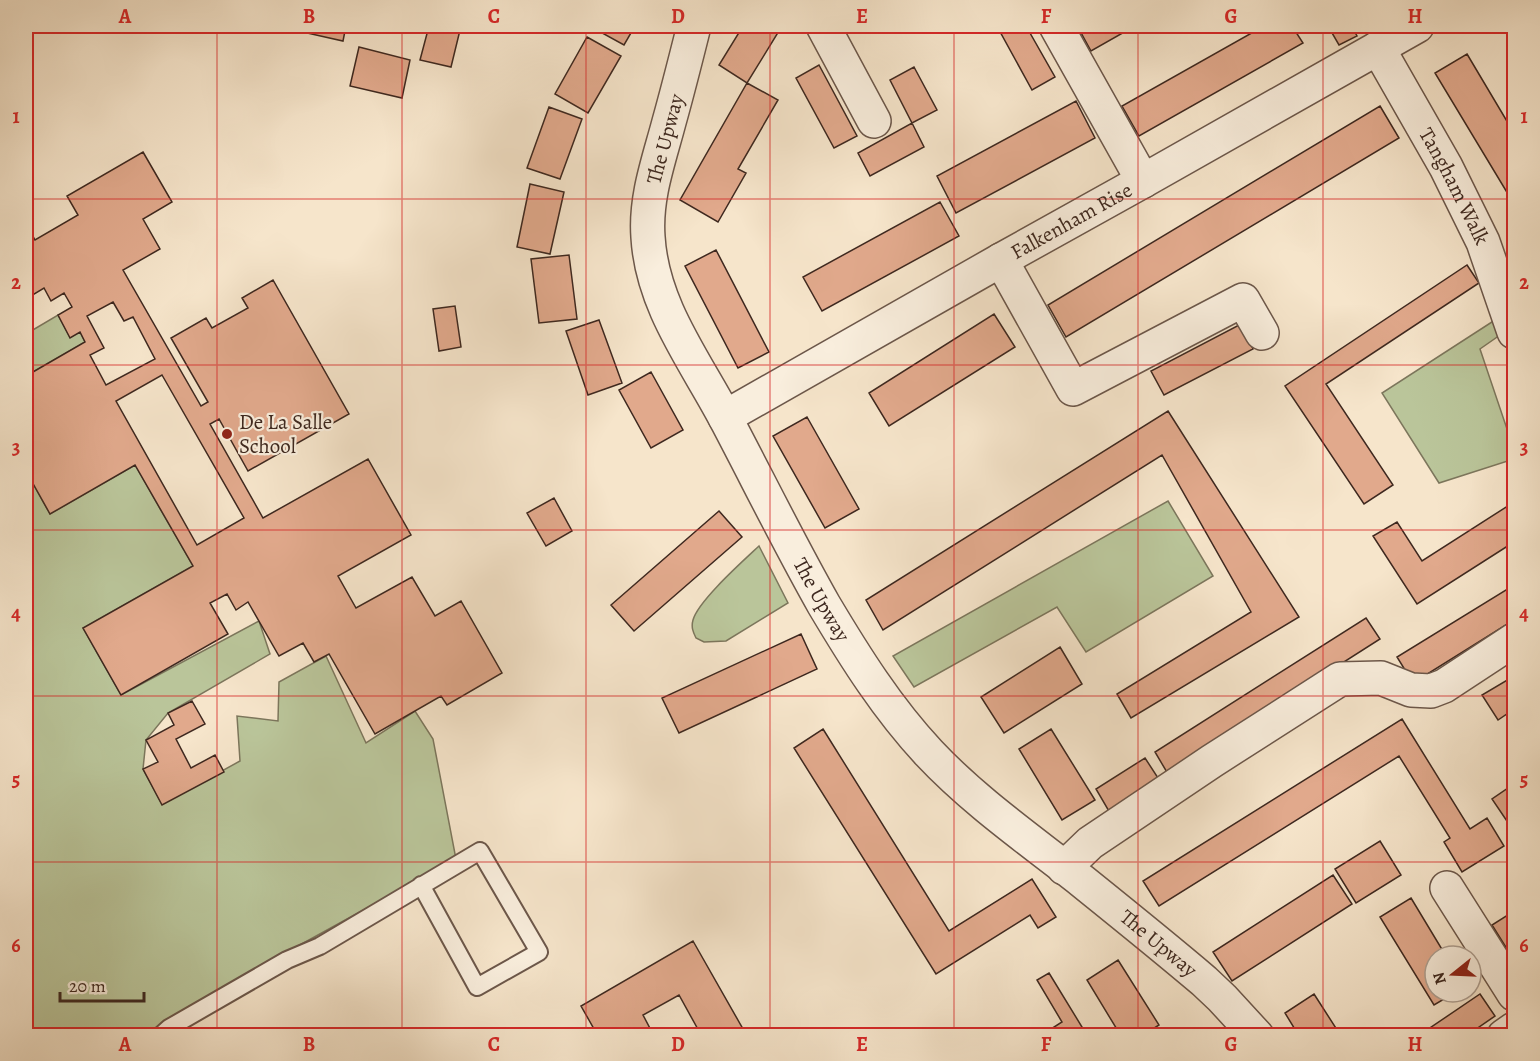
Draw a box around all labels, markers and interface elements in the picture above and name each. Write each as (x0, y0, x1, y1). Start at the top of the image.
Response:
text: A (118, 3, 132, 30)
text: B (303, 3, 315, 30)
text: C (488, 3, 500, 30)
text: D (671, 3, 685, 30)
text: E (856, 3, 868, 30)
text: F (1041, 3, 1052, 30)
text: G (1224, 3, 1238, 30)
text: H (1408, 3, 1423, 30)
street label: The Upway (640, 90, 691, 187)
text: 1 (12, 103, 20, 130)
text: 1 (1520, 103, 1528, 130)
street label: Tangham Walk (1412, 123, 1496, 250)
street label: Falkenham Rise (1006, 176, 1137, 266)
text: 2 (11, 269, 21, 296)
text: 2 (1519, 269, 1529, 296)
place label: De La Salle School (239, 408, 332, 460)
marker: De La Salle School (220, 427, 234, 441)
text: 3 (12, 434, 20, 461)
text: 3 (1520, 434, 1528, 461)
street label: The Upway (787, 553, 857, 647)
text: 4 (11, 600, 21, 627)
text: 4 (1519, 600, 1529, 627)
text: 5 (12, 766, 20, 793)
text: 5 (1520, 766, 1528, 793)
street label: The Upway (1114, 903, 1204, 984)
text: 6 (11, 932, 21, 959)
text: 6 (1519, 932, 1529, 959)
north arrow (1423, 944, 1483, 1004)
scale bar (60, 965, 144, 1003)
text: N (1427, 969, 1452, 987)
text: 20 m (69, 974, 106, 998)
text: A (118, 1031, 132, 1058)
text: B (303, 1031, 315, 1058)
text: C (488, 1031, 500, 1058)
text: D (671, 1031, 685, 1058)
text: E (856, 1031, 868, 1058)
text: F (1041, 1031, 1052, 1058)
text: G (1224, 1031, 1238, 1058)
text: H (1408, 1031, 1423, 1058)

